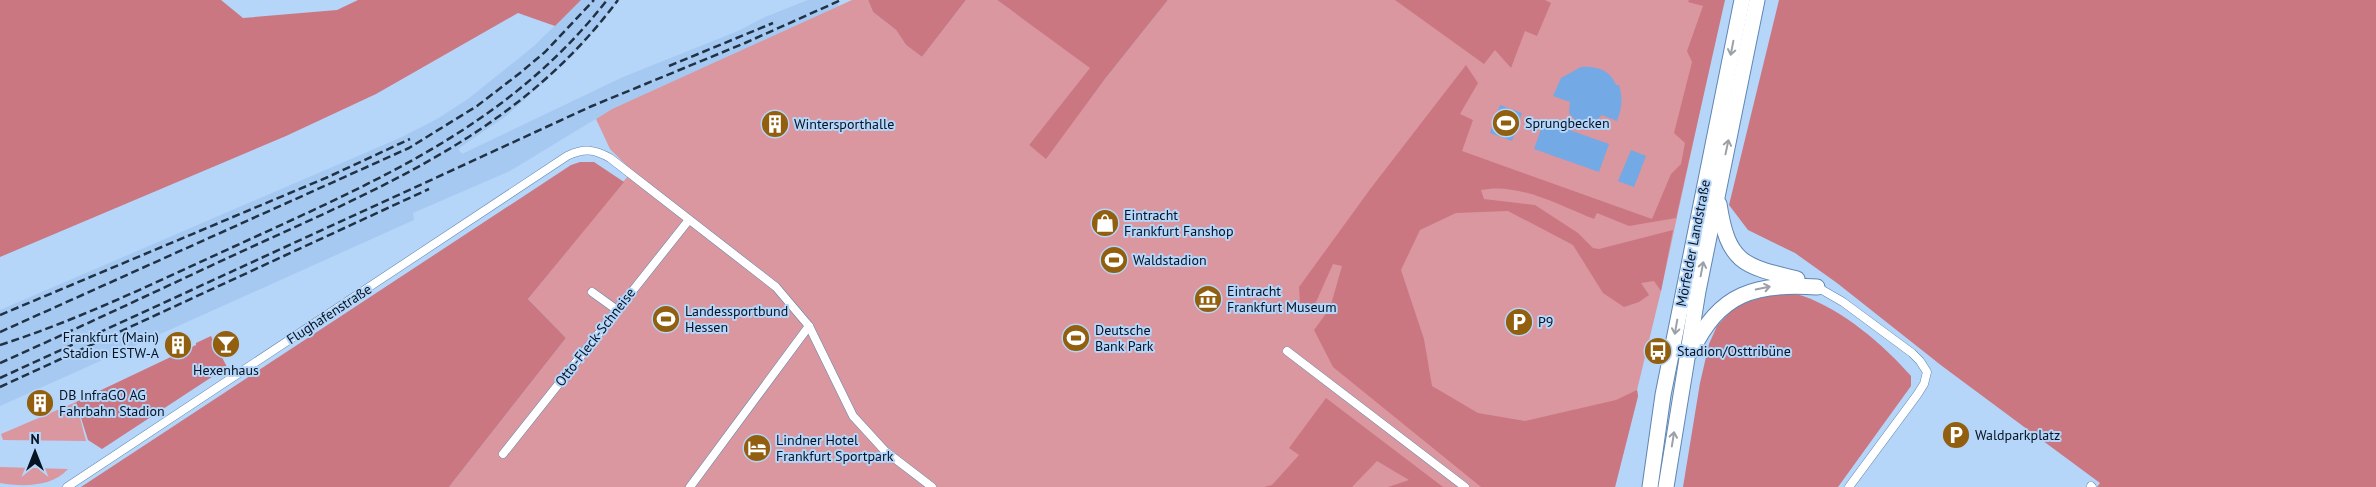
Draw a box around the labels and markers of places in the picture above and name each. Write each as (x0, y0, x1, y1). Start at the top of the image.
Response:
sports icon: Sprungbecken (1491, 108, 1521, 138)
building icon: Wintersporthalle (760, 109, 790, 139)
place label: Sprungbecken (1525, 114, 1610, 132)
place label: Wintersporthalle (794, 115, 894, 133)
place label: Eintracht Frankfurt Fanshop (1124, 206, 1233, 240)
shop icon: Eintracht Frankfurt Fanshop (1090, 208, 1120, 238)
sports icon: Waldstadion (1099, 245, 1129, 275)
place label: Waldstadion (1133, 251, 1207, 269)
place label: Eintracht Frankfurt Museum (1227, 282, 1337, 316)
museum icon: Eintracht Frankfurt Museum (1193, 284, 1223, 314)
place label: Landessportbund Hessen (685, 302, 788, 336)
sports icon: Landessportbund Hessen (651, 304, 681, 334)
parking icon: P9 (1504, 307, 1534, 337)
place label: P9 (1538, 313, 1553, 331)
place label: Deutsche Bank Park (1095, 321, 1154, 355)
sports icon: Deutsche Bank Park (1061, 323, 1091, 353)
place label: Frankfurt (Main) Stadion ESTW-A (63, 328, 160, 362)
bar icon: Hexenhaus (211, 329, 241, 359)
building icon: Frankfurt (Main) Stadion ESTW-A (163, 330, 193, 360)
bus stop icon: Stadion/Osttribüne (1643, 336, 1673, 366)
place label: Stadion/Osttribüne (1677, 342, 1791, 360)
place label: Hexenhaus (193, 361, 259, 379)
place label: DB InfraGO AG Fahrbahn Stadion (59, 386, 165, 420)
building icon: DB InfraGO AG Fahrbahn Stadion (25, 388, 55, 418)
parking icon: Waldparkplatz (1941, 420, 1971, 450)
place label: Waldparkplatz (1975, 426, 2060, 444)
place label: Lindner Hotel Frankfurt Sportpark (776, 431, 894, 465)
hotel icon: Lindner Hotel Frankfurt Sportpark (742, 433, 772, 463)

